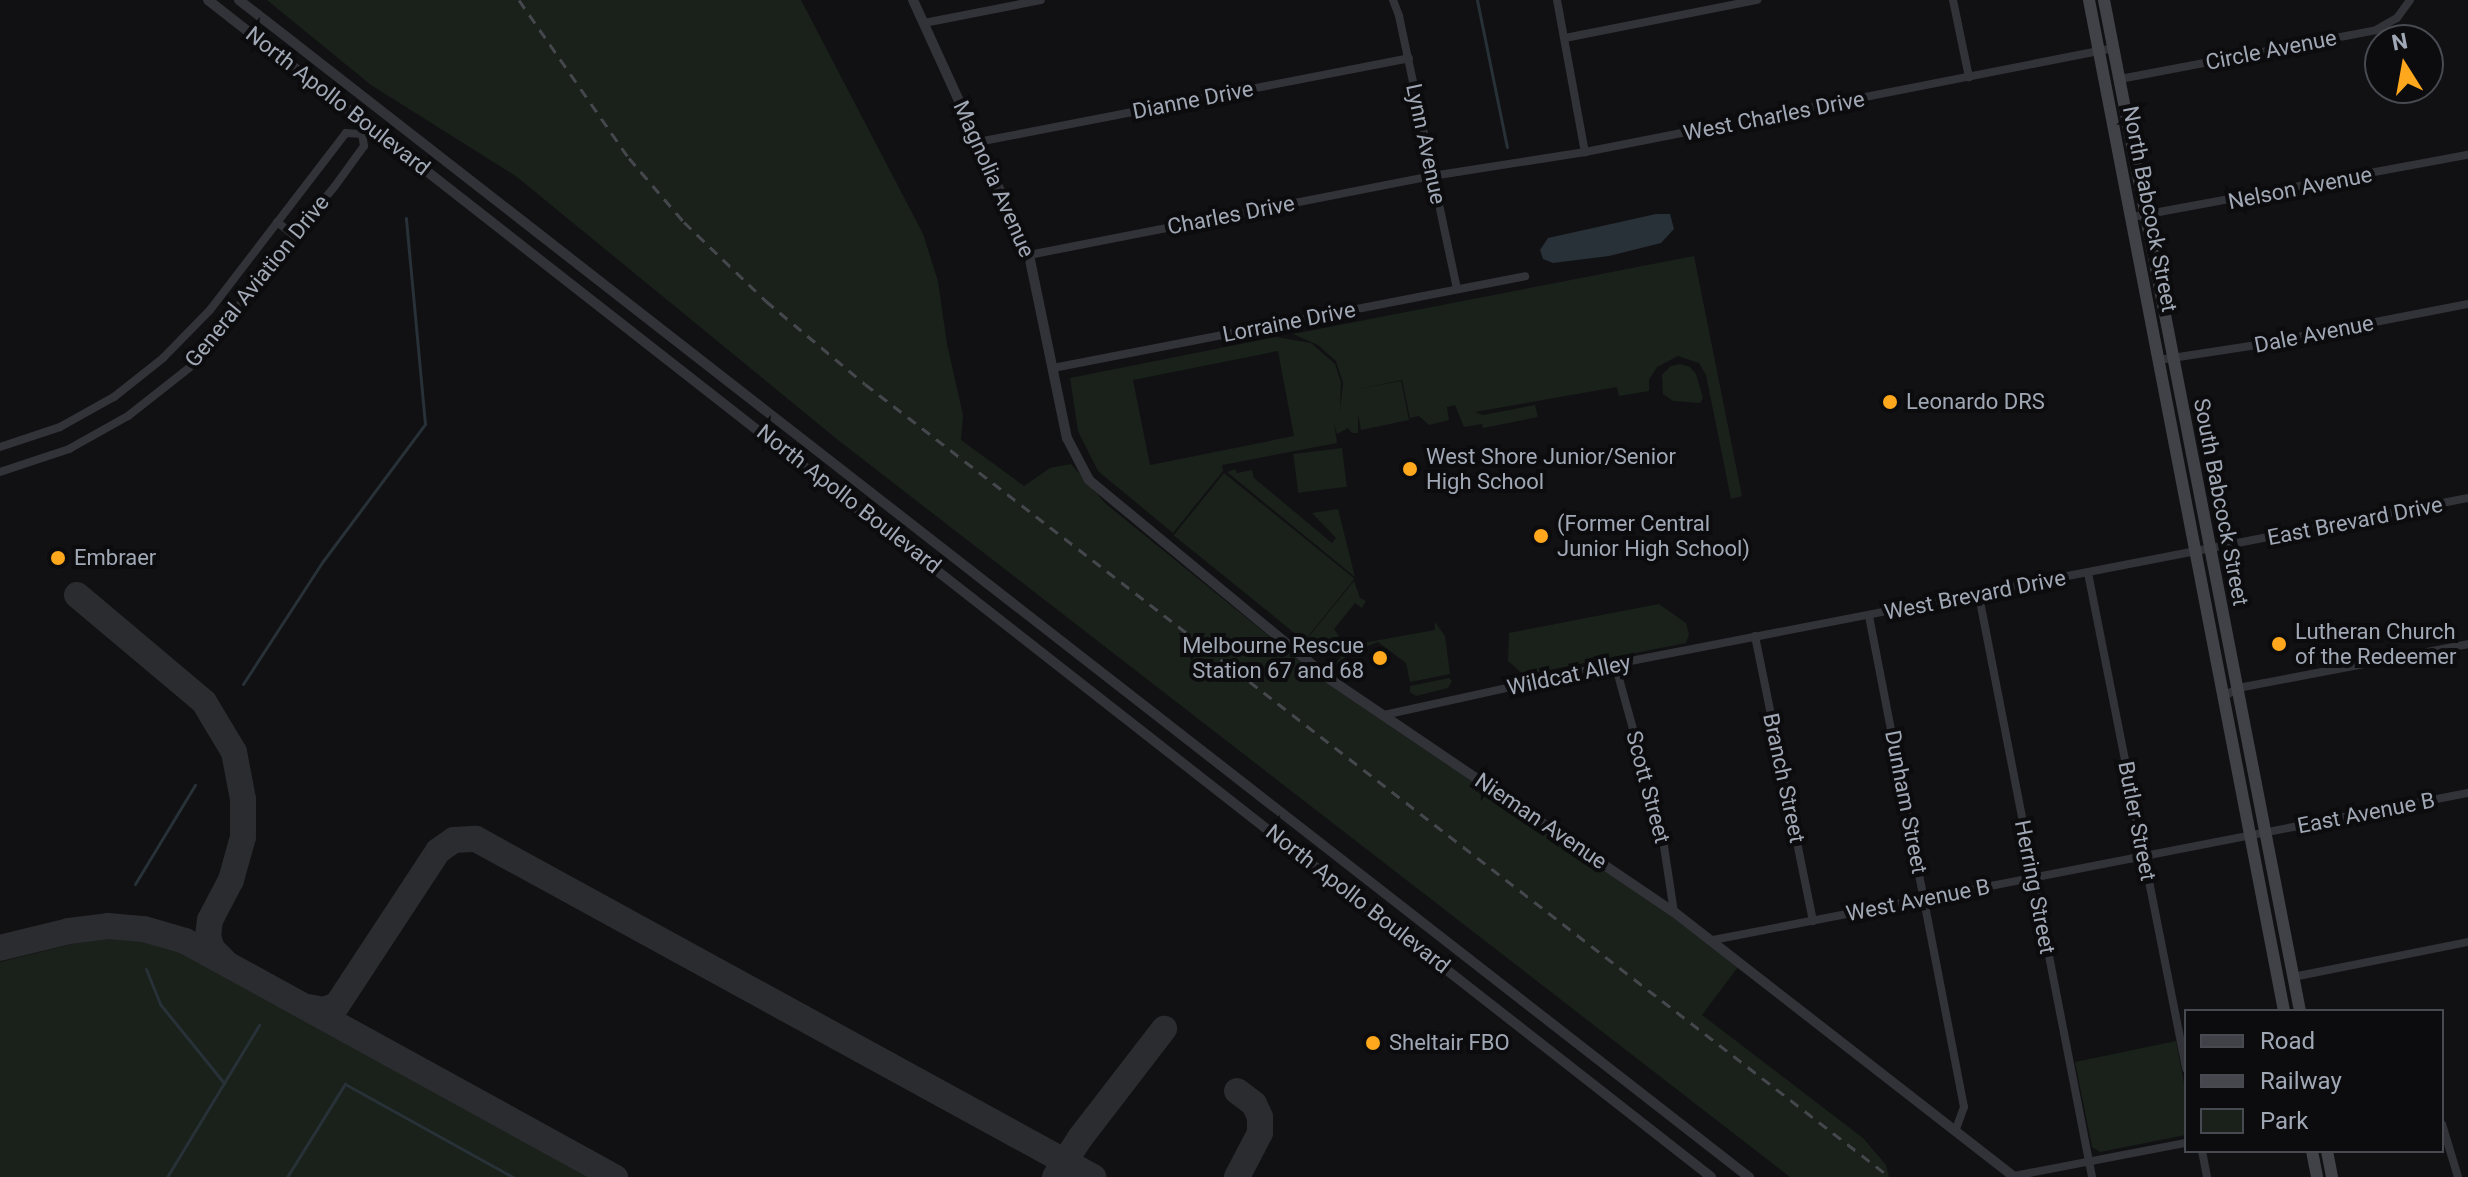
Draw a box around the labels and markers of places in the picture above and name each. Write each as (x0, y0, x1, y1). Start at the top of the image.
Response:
place label: Leonardo DRS (1906, 389, 2045, 415)
marker: Leonardo DRS (1881, 393, 1899, 411)
place label: West Shore Junior/Senior High School (1426, 443, 1676, 494)
marker: West Shore Junior/Senior High School (1401, 460, 1419, 478)
place label: (Former Central Junior High School) (1557, 510, 1750, 562)
marker: (Former Central Junior High School) (1532, 527, 1550, 545)
place label: Embraer (74, 545, 156, 571)
marker: Embraer (49, 549, 67, 567)
place label: Lutheran Church of the Redeemer (2295, 618, 2456, 670)
place label: Melbourne Rescue Station 67 and 68 (1182, 632, 1364, 684)
marker: Lutheran Church of the Redeemer (2270, 635, 2288, 653)
marker: Melbourne Rescue Station 67 and 68 (1371, 649, 1389, 667)
place label: Sheltair FBO (1389, 1030, 1510, 1056)
marker: Sheltair FBO (1364, 1034, 1382, 1052)

